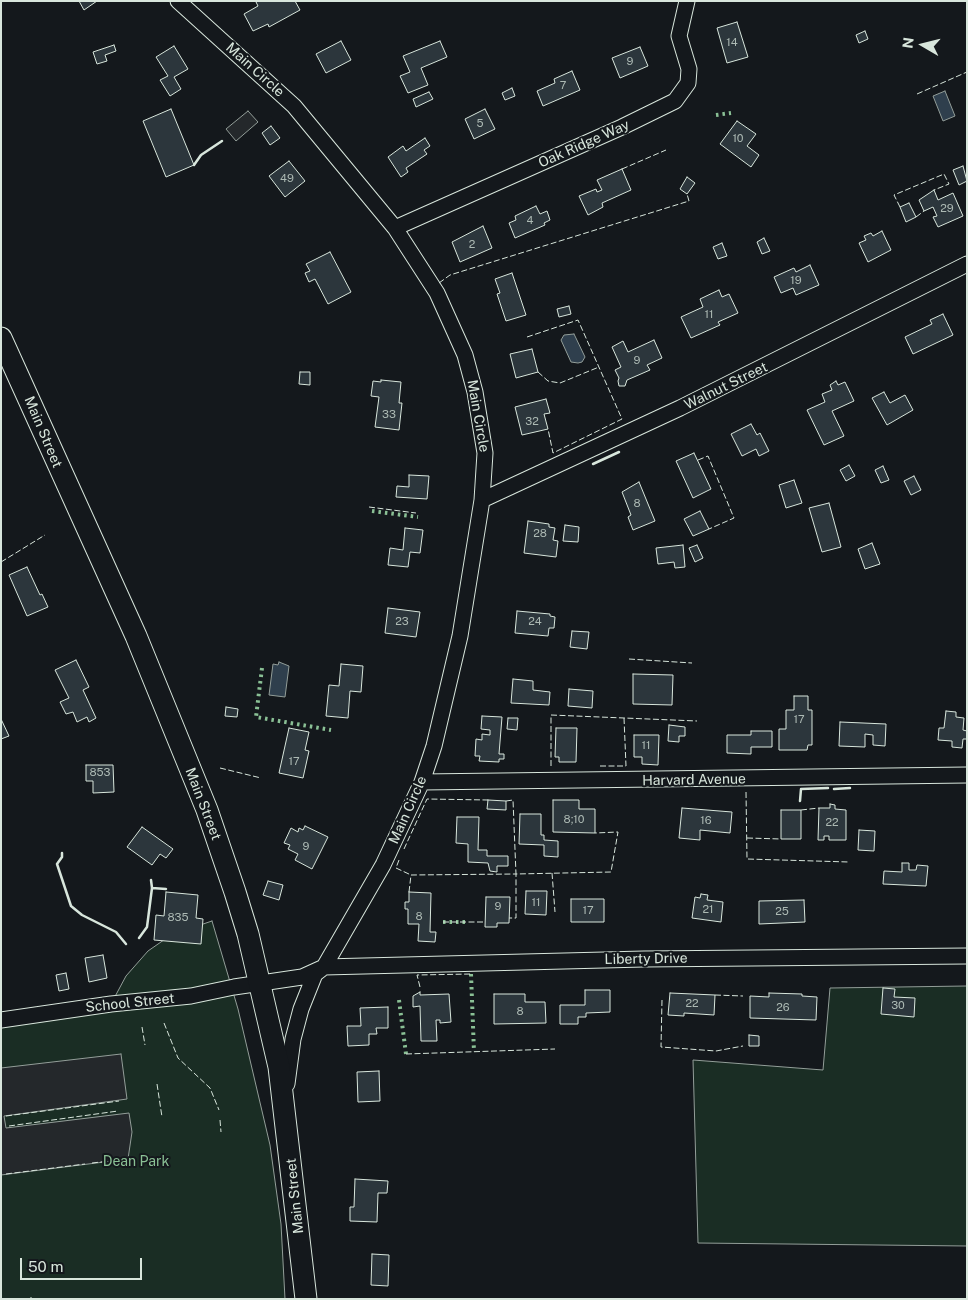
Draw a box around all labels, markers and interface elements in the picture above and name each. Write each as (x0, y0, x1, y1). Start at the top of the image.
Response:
north arrow (898, 20, 948, 70)
house number: 14 (726, 36, 738, 50)
text: N (899, 36, 917, 49)
street label: Main Circle (222, 39, 288, 101)
house number: 9 (627, 55, 633, 69)
house number: 7 (560, 79, 566, 93)
street label: Oak Ridge Way (536, 116, 632, 172)
house number: 5 (476, 117, 484, 131)
house number: 10 (732, 132, 744, 146)
house number: 49 (280, 172, 294, 186)
house number: 29 (940, 202, 954, 216)
house number: 4 (527, 214, 533, 228)
house number: 2 (469, 238, 475, 252)
house number: 19 (790, 274, 802, 288)
house number: 11 (705, 308, 713, 322)
house number: 9 (634, 354, 640, 368)
street label: Walnut Street (682, 359, 770, 413)
street label: Main Circle (463, 379, 493, 453)
street label: Main Street (20, 394, 66, 470)
house number: 33 (382, 408, 396, 422)
house number: 32 (525, 415, 539, 429)
house number: 8 (633, 497, 641, 511)
house number: 28 (533, 527, 547, 541)
house number: 23 (395, 615, 409, 629)
house number: 24 (528, 615, 542, 629)
house number: 17 (793, 713, 805, 727)
house number: 11 (642, 739, 650, 753)
house number: 17 (288, 755, 300, 769)
house number: 853 (89, 766, 111, 780)
street label: Main Street (182, 766, 224, 842)
street label: Harvard Avenue (642, 771, 746, 789)
street label: Main Circle (385, 773, 431, 847)
house number: 8;10 (564, 813, 584, 827)
house number: 16 (700, 814, 712, 828)
house number: 22 (825, 816, 839, 830)
house number: 9 (303, 840, 309, 854)
house number: 11 (532, 896, 540, 910)
house number: 9 (495, 900, 501, 914)
house number: 21 (702, 903, 714, 917)
house number: 17 (582, 904, 594, 918)
house number: 25 (775, 905, 789, 919)
house number: 8 (415, 910, 423, 924)
house number: 835 (167, 911, 189, 925)
street label: Liberty Drive (604, 950, 688, 968)
street label: School Street (85, 990, 175, 1016)
house number: 22 (685, 997, 699, 1011)
house number: 30 (891, 999, 905, 1013)
house number: 26 (776, 1001, 790, 1015)
house number: 8 (516, 1005, 524, 1019)
park label: Dean Park (103, 1154, 169, 1170)
street label: Main Street (283, 1157, 307, 1235)
scale bar (22, 1248, 145, 1280)
text: 50 m (28, 1258, 63, 1275)

